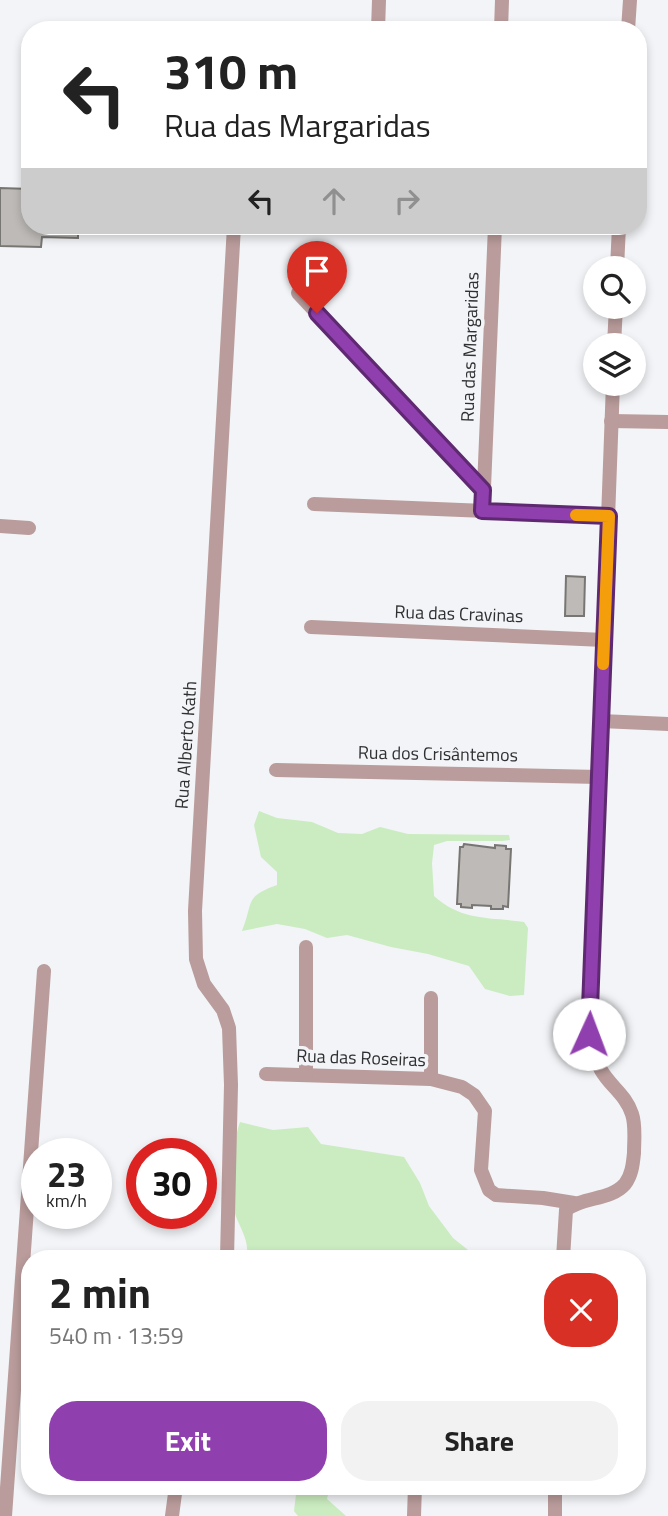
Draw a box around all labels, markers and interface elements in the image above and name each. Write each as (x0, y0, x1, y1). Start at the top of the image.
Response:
text: 310 m (164, 33, 298, 108)
icon: left (49, 49, 140, 140)
text: Rua das Margaridas (164, 101, 431, 149)
icon: left (242, 182, 280, 220)
icon: ahead (315, 182, 353, 220)
icon: right (388, 182, 426, 220)
pin (287, 241, 347, 313)
icon: arrive (298, 252, 336, 290)
map controls (583, 256, 646, 396)
button: search (583, 256, 646, 319)
street label: Rua das Margaridas (453, 272, 486, 422)
button: layers (583, 333, 646, 396)
street label: Rua das Cravinas (394, 598, 524, 629)
street label: Rua Alberto Kath (168, 680, 203, 810)
street label: Rua dos Crisântemos (358, 739, 518, 768)
position arrow (552, 997, 626, 1071)
street label: Rua das Roseiras (296, 1042, 426, 1073)
speed limit sign: 30 (126, 1138, 217, 1229)
text: 23 (47, 1147, 86, 1201)
text: km/h (46, 1187, 87, 1214)
text: 2 min (49, 1260, 151, 1324)
button: close (544, 1273, 618, 1347)
text: 540 m · 13:59 (49, 1318, 184, 1353)
button: Exit (49, 1401, 327, 1481)
button: Share (341, 1401, 618, 1481)

